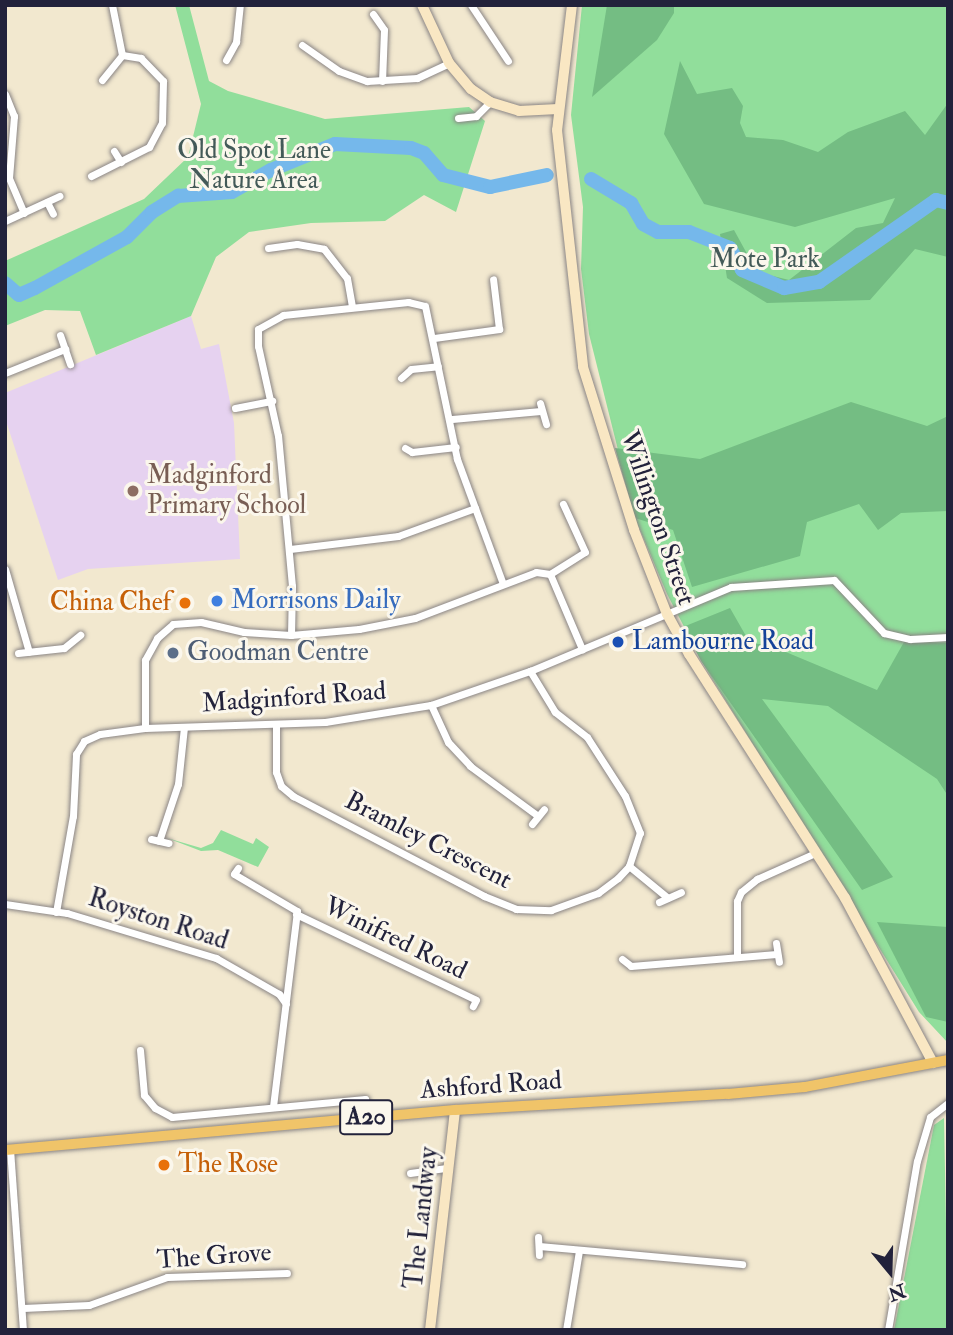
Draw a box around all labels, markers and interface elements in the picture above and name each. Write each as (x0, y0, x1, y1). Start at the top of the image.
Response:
park label: Old Spot Lane Nature Area (177, 135, 331, 196)
park label: Mote Park (710, 244, 820, 276)
street label: Willington Street (613, 427, 701, 609)
place label: Madginford Primary School (147, 460, 306, 522)
marker: Madginford Primary School (125, 483, 141, 499)
place label: Morrisons Daily (231, 585, 400, 617)
place label: China Chef (50, 587, 171, 619)
marker: Morrisons Daily (209, 593, 225, 609)
marker: China Chef (177, 595, 193, 611)
place label: Lambourne Road (632, 626, 814, 658)
marker: Lambourne Road (610, 634, 626, 650)
place label: Goodman Centre (187, 637, 368, 669)
marker: Goodman Centre (165, 645, 181, 661)
street label: Madginford Road (201, 676, 387, 720)
street label: Bramley Crescent (339, 786, 517, 896)
street label: Royston Road (84, 883, 232, 957)
street label: Winifred Road (318, 891, 472, 987)
street label: Ashford Road (419, 1065, 563, 1107)
road number: A20 (338, 1097, 394, 1138)
street label: The Landway (399, 1145, 445, 1291)
place label: The Rose (178, 1149, 278, 1181)
marker: The Rose (156, 1157, 172, 1173)
street label: The Grove (156, 1237, 272, 1277)
north arrow (855, 1237, 925, 1307)
text: N (885, 1278, 909, 1306)

